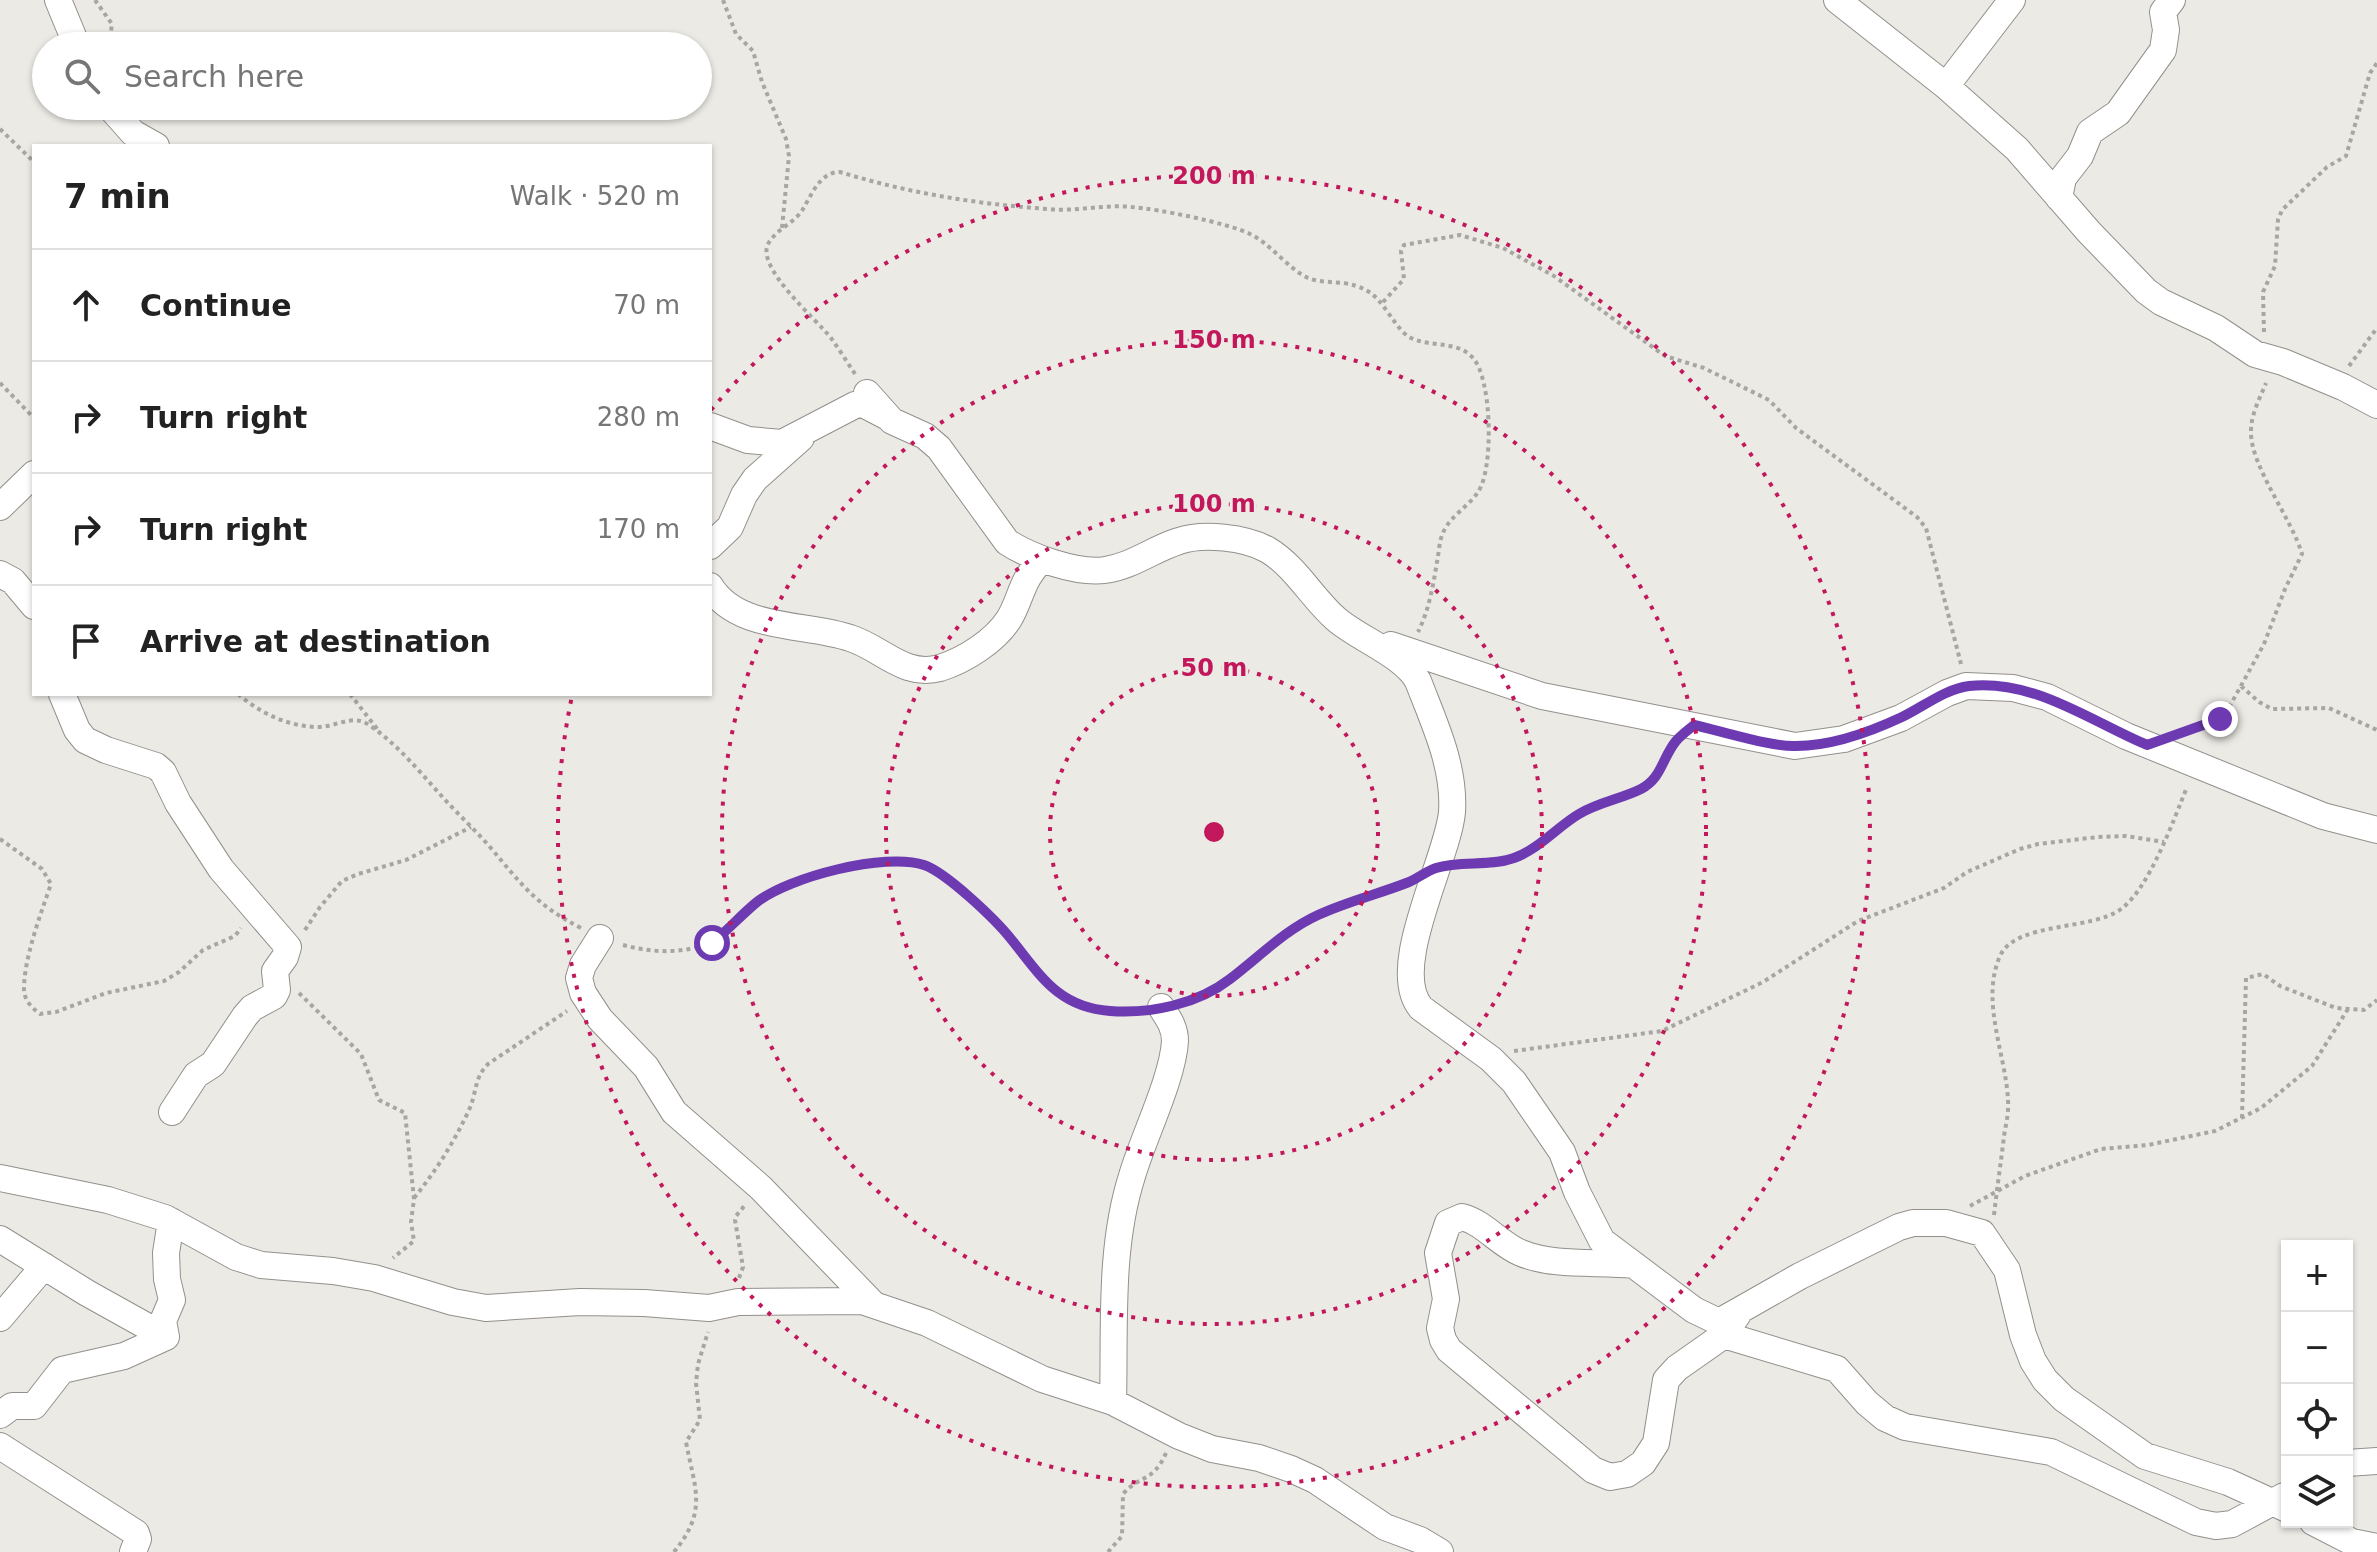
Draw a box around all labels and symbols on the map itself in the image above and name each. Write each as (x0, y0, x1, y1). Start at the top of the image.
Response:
text: 200 m (1172, 162, 1256, 190)
text: 150 m (1172, 326, 1256, 354)
text: 100 m (1172, 490, 1256, 518)
text: 50 m (1181, 654, 1247, 682)
route end (2202, 701, 2238, 737)
centre of rings (1200, 818, 1228, 846)
route start (694, 925, 730, 961)

